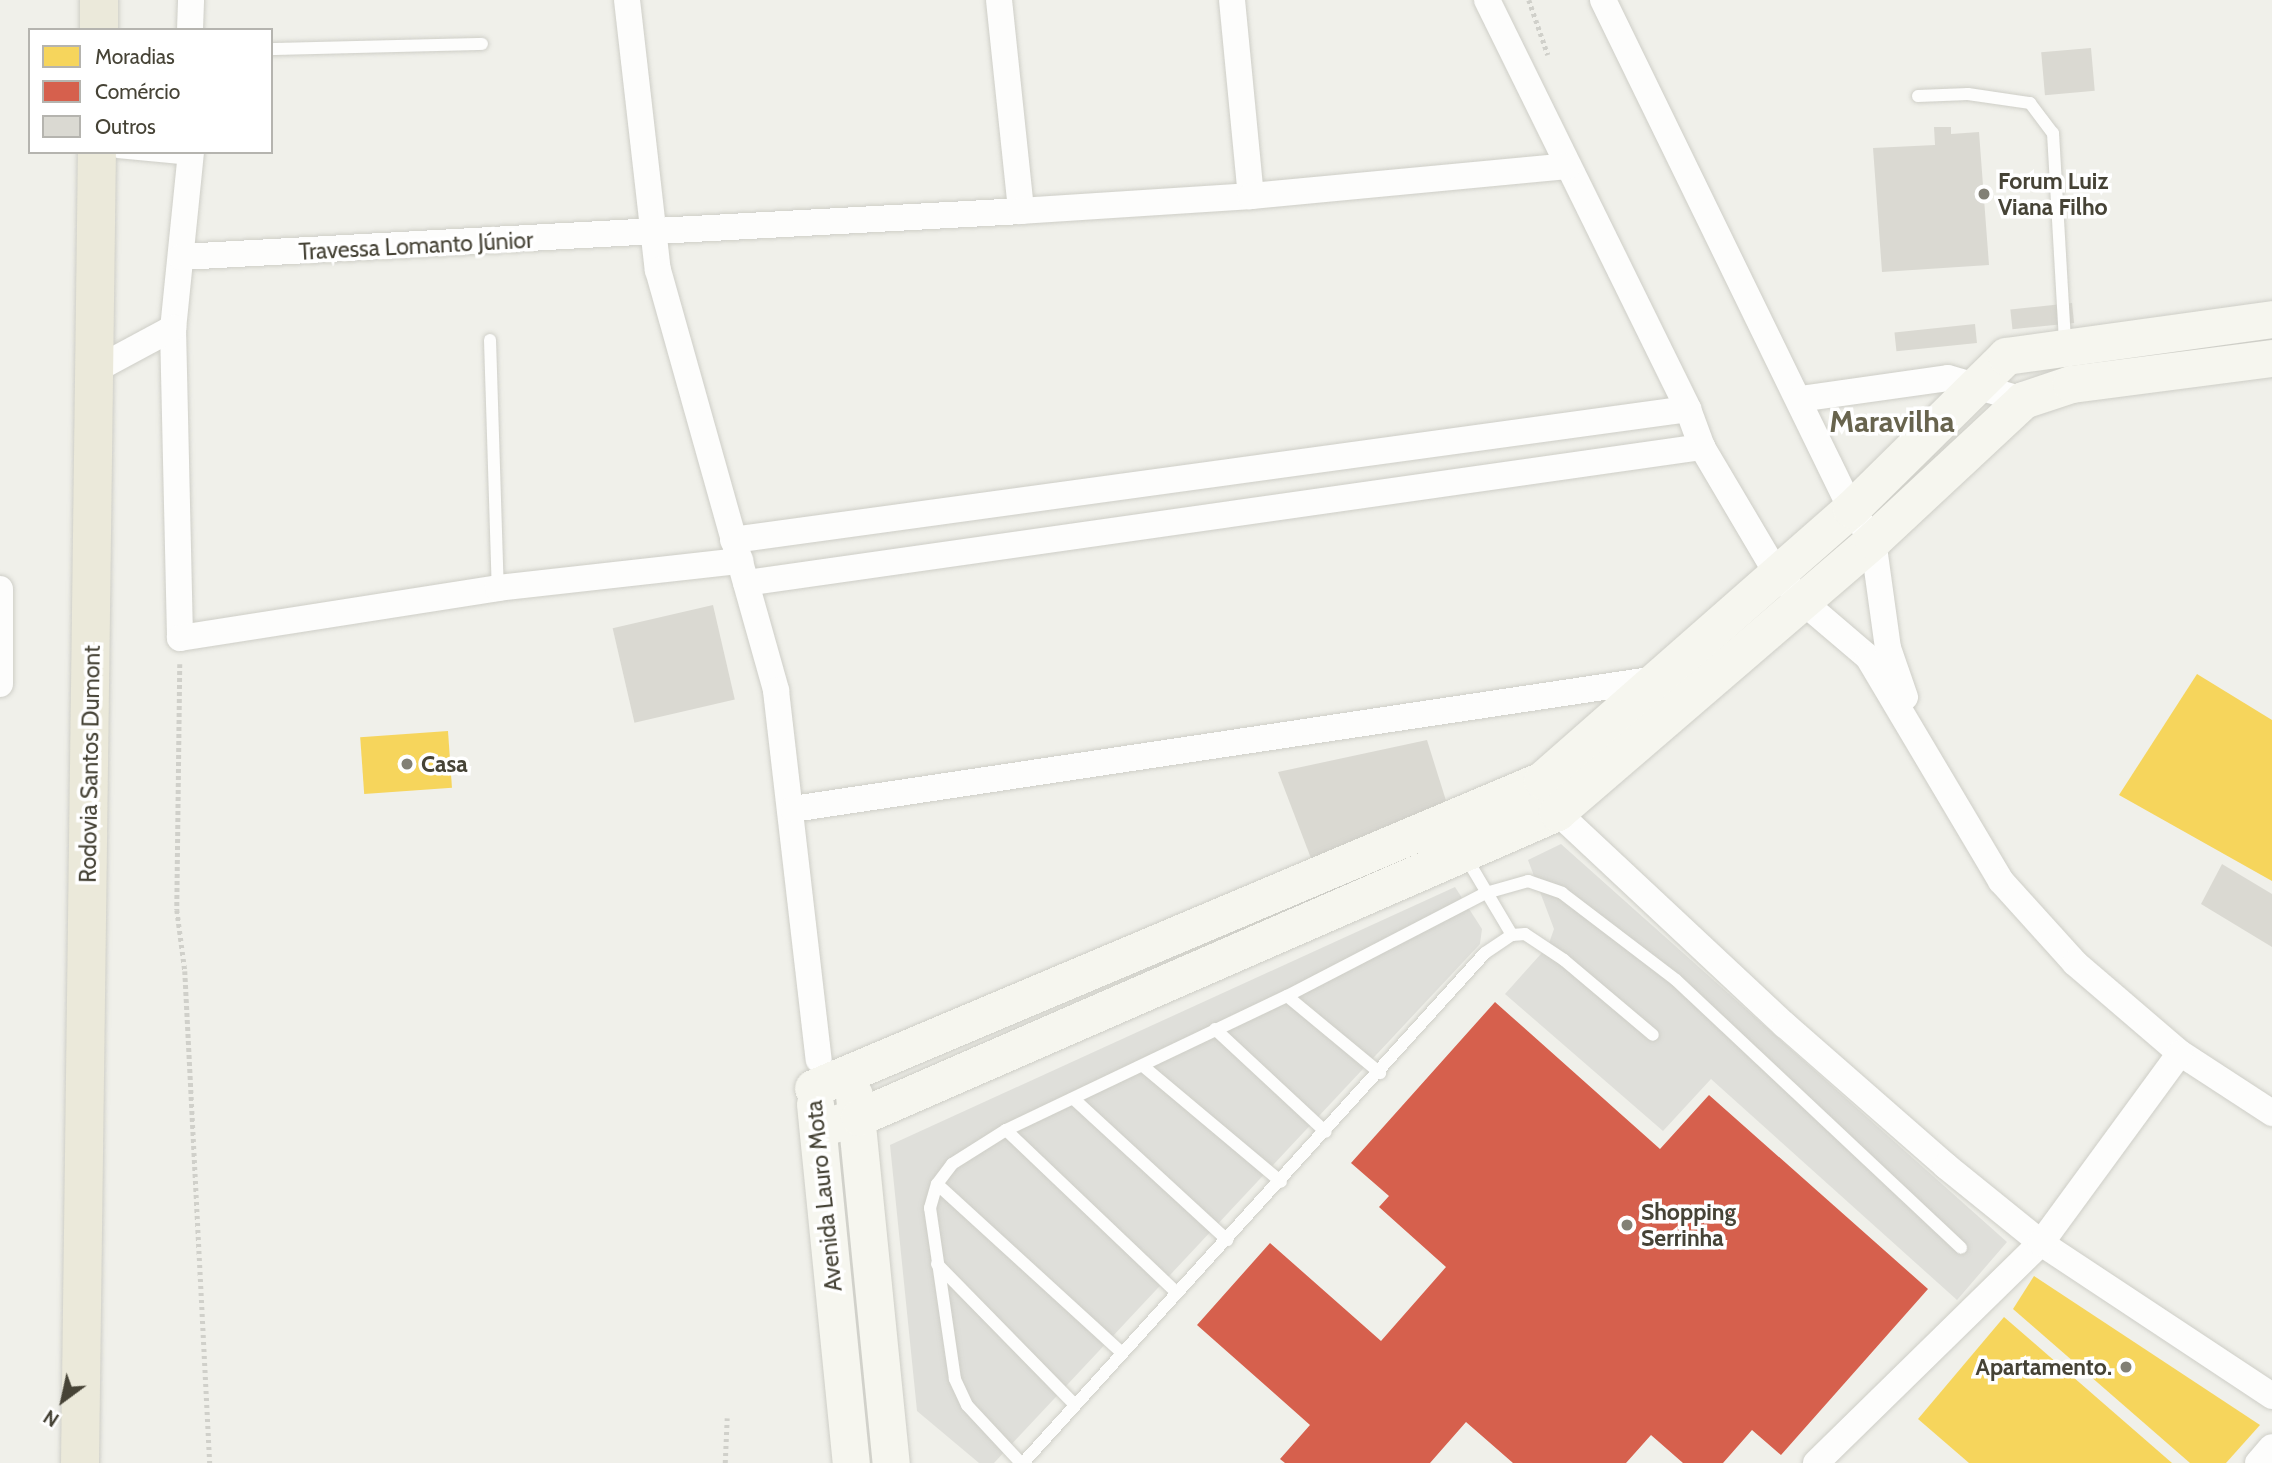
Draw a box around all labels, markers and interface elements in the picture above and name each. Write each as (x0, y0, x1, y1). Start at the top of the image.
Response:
legend (28, 28, 273, 154)
text: Moradias (95, 44, 175, 69)
text: Comércio (95, 79, 180, 104)
text: Outros (95, 114, 156, 139)
place label: Forum Luiz Viana Filho (1998, 167, 2108, 221)
marker: Forum Luiz Viana Filho (1976, 186, 1992, 202)
street label: Travessa Lomanto Júnior (298, 226, 534, 266)
district label: Maravilha (1829, 404, 1955, 440)
street label: Rodovia Santos Dumont (74, 645, 106, 883)
place label: Casa (421, 750, 468, 778)
marker: Casa (399, 756, 415, 772)
street label: Avenida Lauro Mota (800, 1099, 848, 1293)
place label: Shopping Serrinha (1641, 1198, 1736, 1252)
marker: Shopping Serrinha (1619, 1217, 1635, 1233)
place label: Apartamento. (1976, 1353, 2112, 1381)
marker: Apartamento. (2118, 1359, 2134, 1375)
north arrow (28, 1365, 98, 1435)
text: N (39, 1405, 63, 1431)

